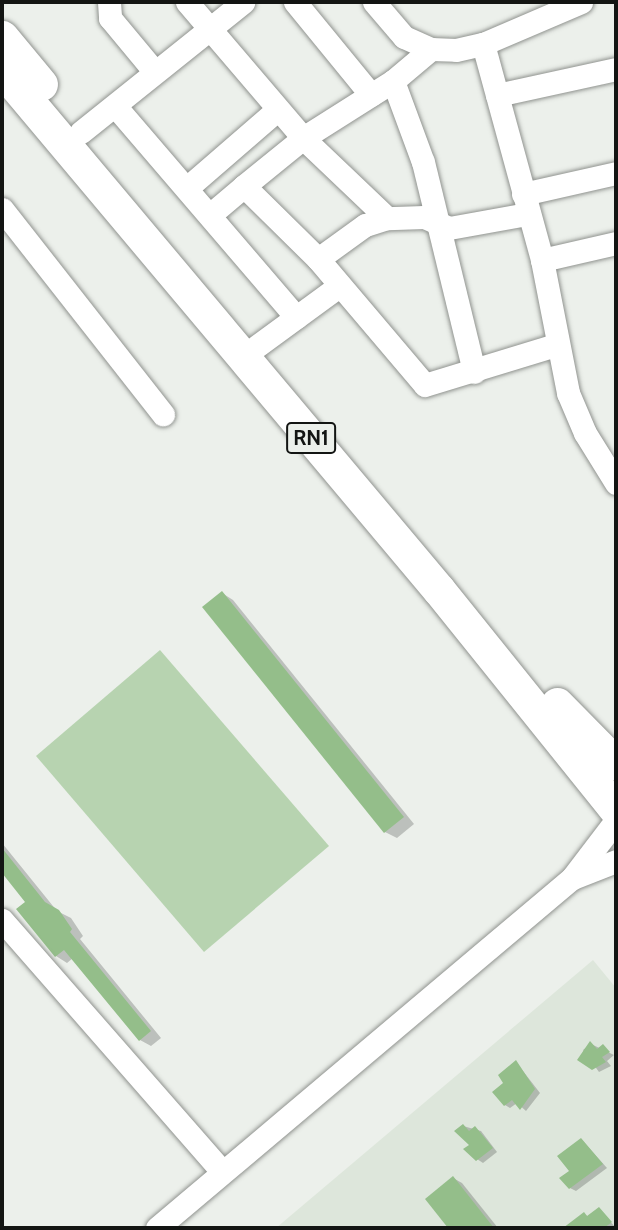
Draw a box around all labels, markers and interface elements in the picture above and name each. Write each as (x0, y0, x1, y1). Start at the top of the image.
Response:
road number: RN1 (285, 420, 337, 456)

